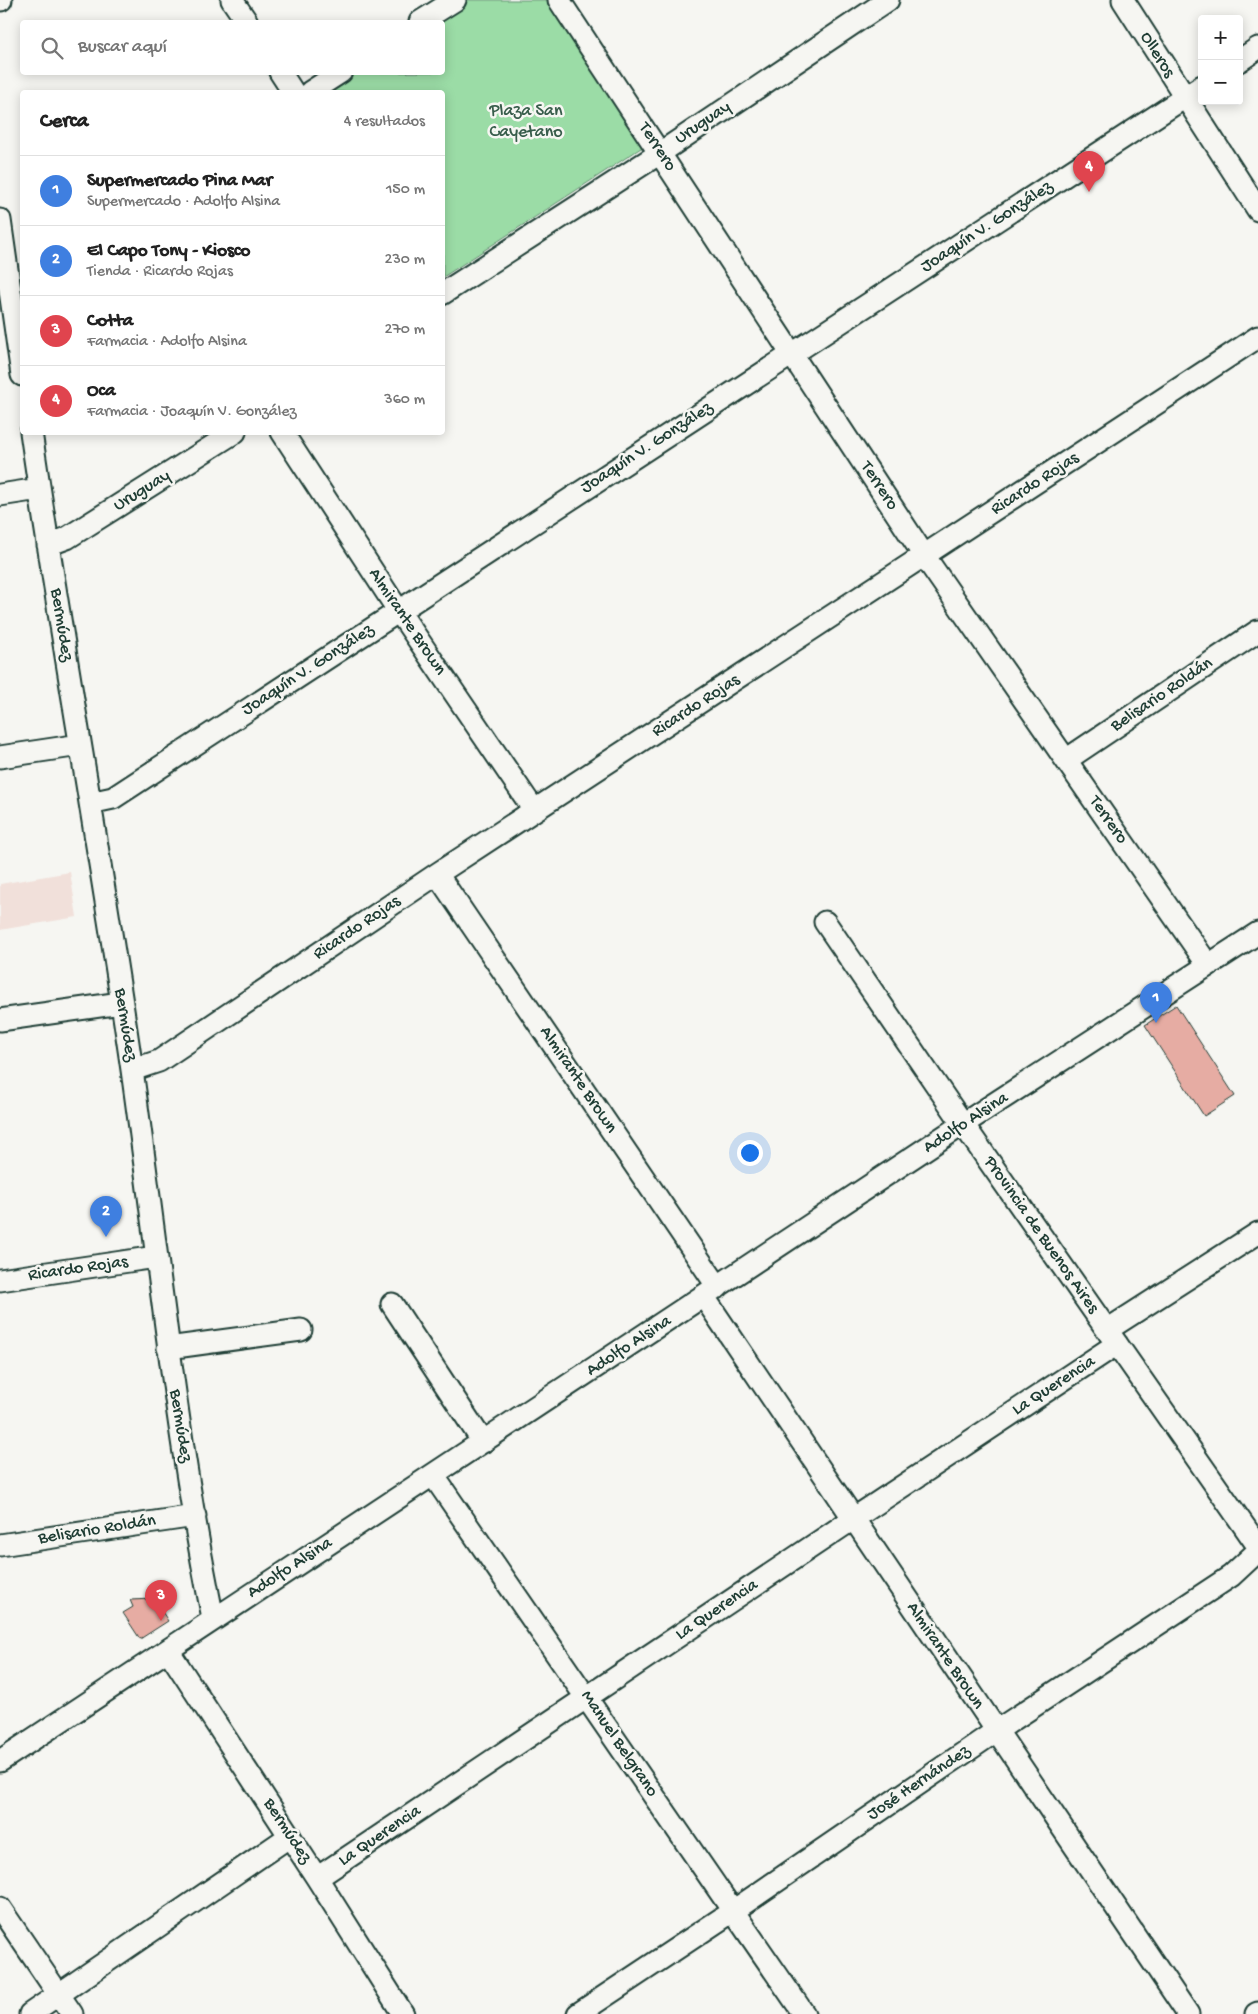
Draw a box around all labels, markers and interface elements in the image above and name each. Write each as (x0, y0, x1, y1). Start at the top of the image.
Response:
map controls (1198, 15, 1243, 105)
button: + (1198, 15, 1243, 60)
search box (20, 20, 445, 75)
street label: Olleros (1135, 28, 1180, 83)
icon: search (38, 34, 66, 62)
text: Buscar aquí (78, 36, 167, 59)
button: − (1198, 60, 1243, 105)
street label: Uruguay (671, 97, 735, 149)
park label: Plaza San Cayetano (489, 101, 563, 143)
text: Cerca (40, 110, 88, 135)
text: 4 resultados (344, 113, 425, 132)
street label: Terrero (633, 118, 681, 175)
pin: 4 (1073, 151, 1105, 192)
text: Supermercado Pina Mar (87, 170, 272, 193)
street label: Joaquín V. González (917, 176, 1058, 278)
text: 1 (53, 181, 59, 200)
text: 150 m (386, 181, 425, 200)
text: Supermercado · Adolfo Alsina (87, 193, 280, 212)
text: El Capo Tony - Kiosco (87, 240, 250, 263)
text: 2 (52, 251, 60, 270)
text: 230 m (385, 251, 425, 270)
text: Tienda · Ricardo Rojas (87, 263, 233, 282)
text: Cotta (87, 310, 133, 333)
text: 3 (52, 321, 60, 340)
text: 270 m (385, 321, 425, 340)
text: Farmacia · Adolfo Alsina (87, 333, 247, 352)
text: Oca (87, 380, 115, 403)
text: 4 (52, 391, 60, 410)
text: 360 m (384, 391, 425, 410)
street label: Joaquín V. González (577, 397, 718, 499)
text: Farmacia · Joaquín V. González (87, 403, 296, 422)
street label: Ricardo Rojas (987, 447, 1084, 520)
street label: Terrero (855, 457, 903, 514)
street label: Uruguay (110, 465, 174, 517)
street label: Almirante Brown (363, 565, 451, 680)
street label: Bermúdez (45, 586, 77, 664)
street label: Joaquín V. González (238, 619, 379, 721)
street label: Belisario Roldán (1106, 653, 1217, 737)
street label: Ricardo Rojas (648, 669, 745, 742)
street label: Terrero (1083, 791, 1132, 848)
street label: Ricardo Rojas (309, 890, 406, 965)
pin: 1 (1140, 982, 1172, 1023)
street label: Bermúdez (109, 986, 141, 1064)
street label: Almirante Brown (534, 1023, 622, 1138)
street label: Adolfo Alsina (920, 1087, 1013, 1158)
your location (737, 1140, 763, 1166)
street label: Provincia de Buenos Aires (978, 1152, 1104, 1319)
pin: 2 (90, 1196, 122, 1237)
street label: Ricardo Rojas (27, 1251, 131, 1286)
street label: Adolfo Alsina (583, 1310, 676, 1381)
street label: La Querencia (1008, 1351, 1100, 1421)
street label: Bermúdez (164, 1387, 196, 1465)
street label: Belisario Roldán (36, 1510, 158, 1550)
street label: Adolfo Alsina (244, 1532, 337, 1603)
street label: La Querencia (672, 1574, 763, 1645)
pin: 3 (145, 1580, 177, 1621)
street label: Almirante Brown (901, 1599, 989, 1714)
street label: Manuel Belgrano (576, 1687, 662, 1801)
street label: José Hernández (863, 1740, 975, 1825)
street label: Bermúdez (258, 1793, 316, 1869)
street label: La Querencia (335, 1800, 426, 1871)

